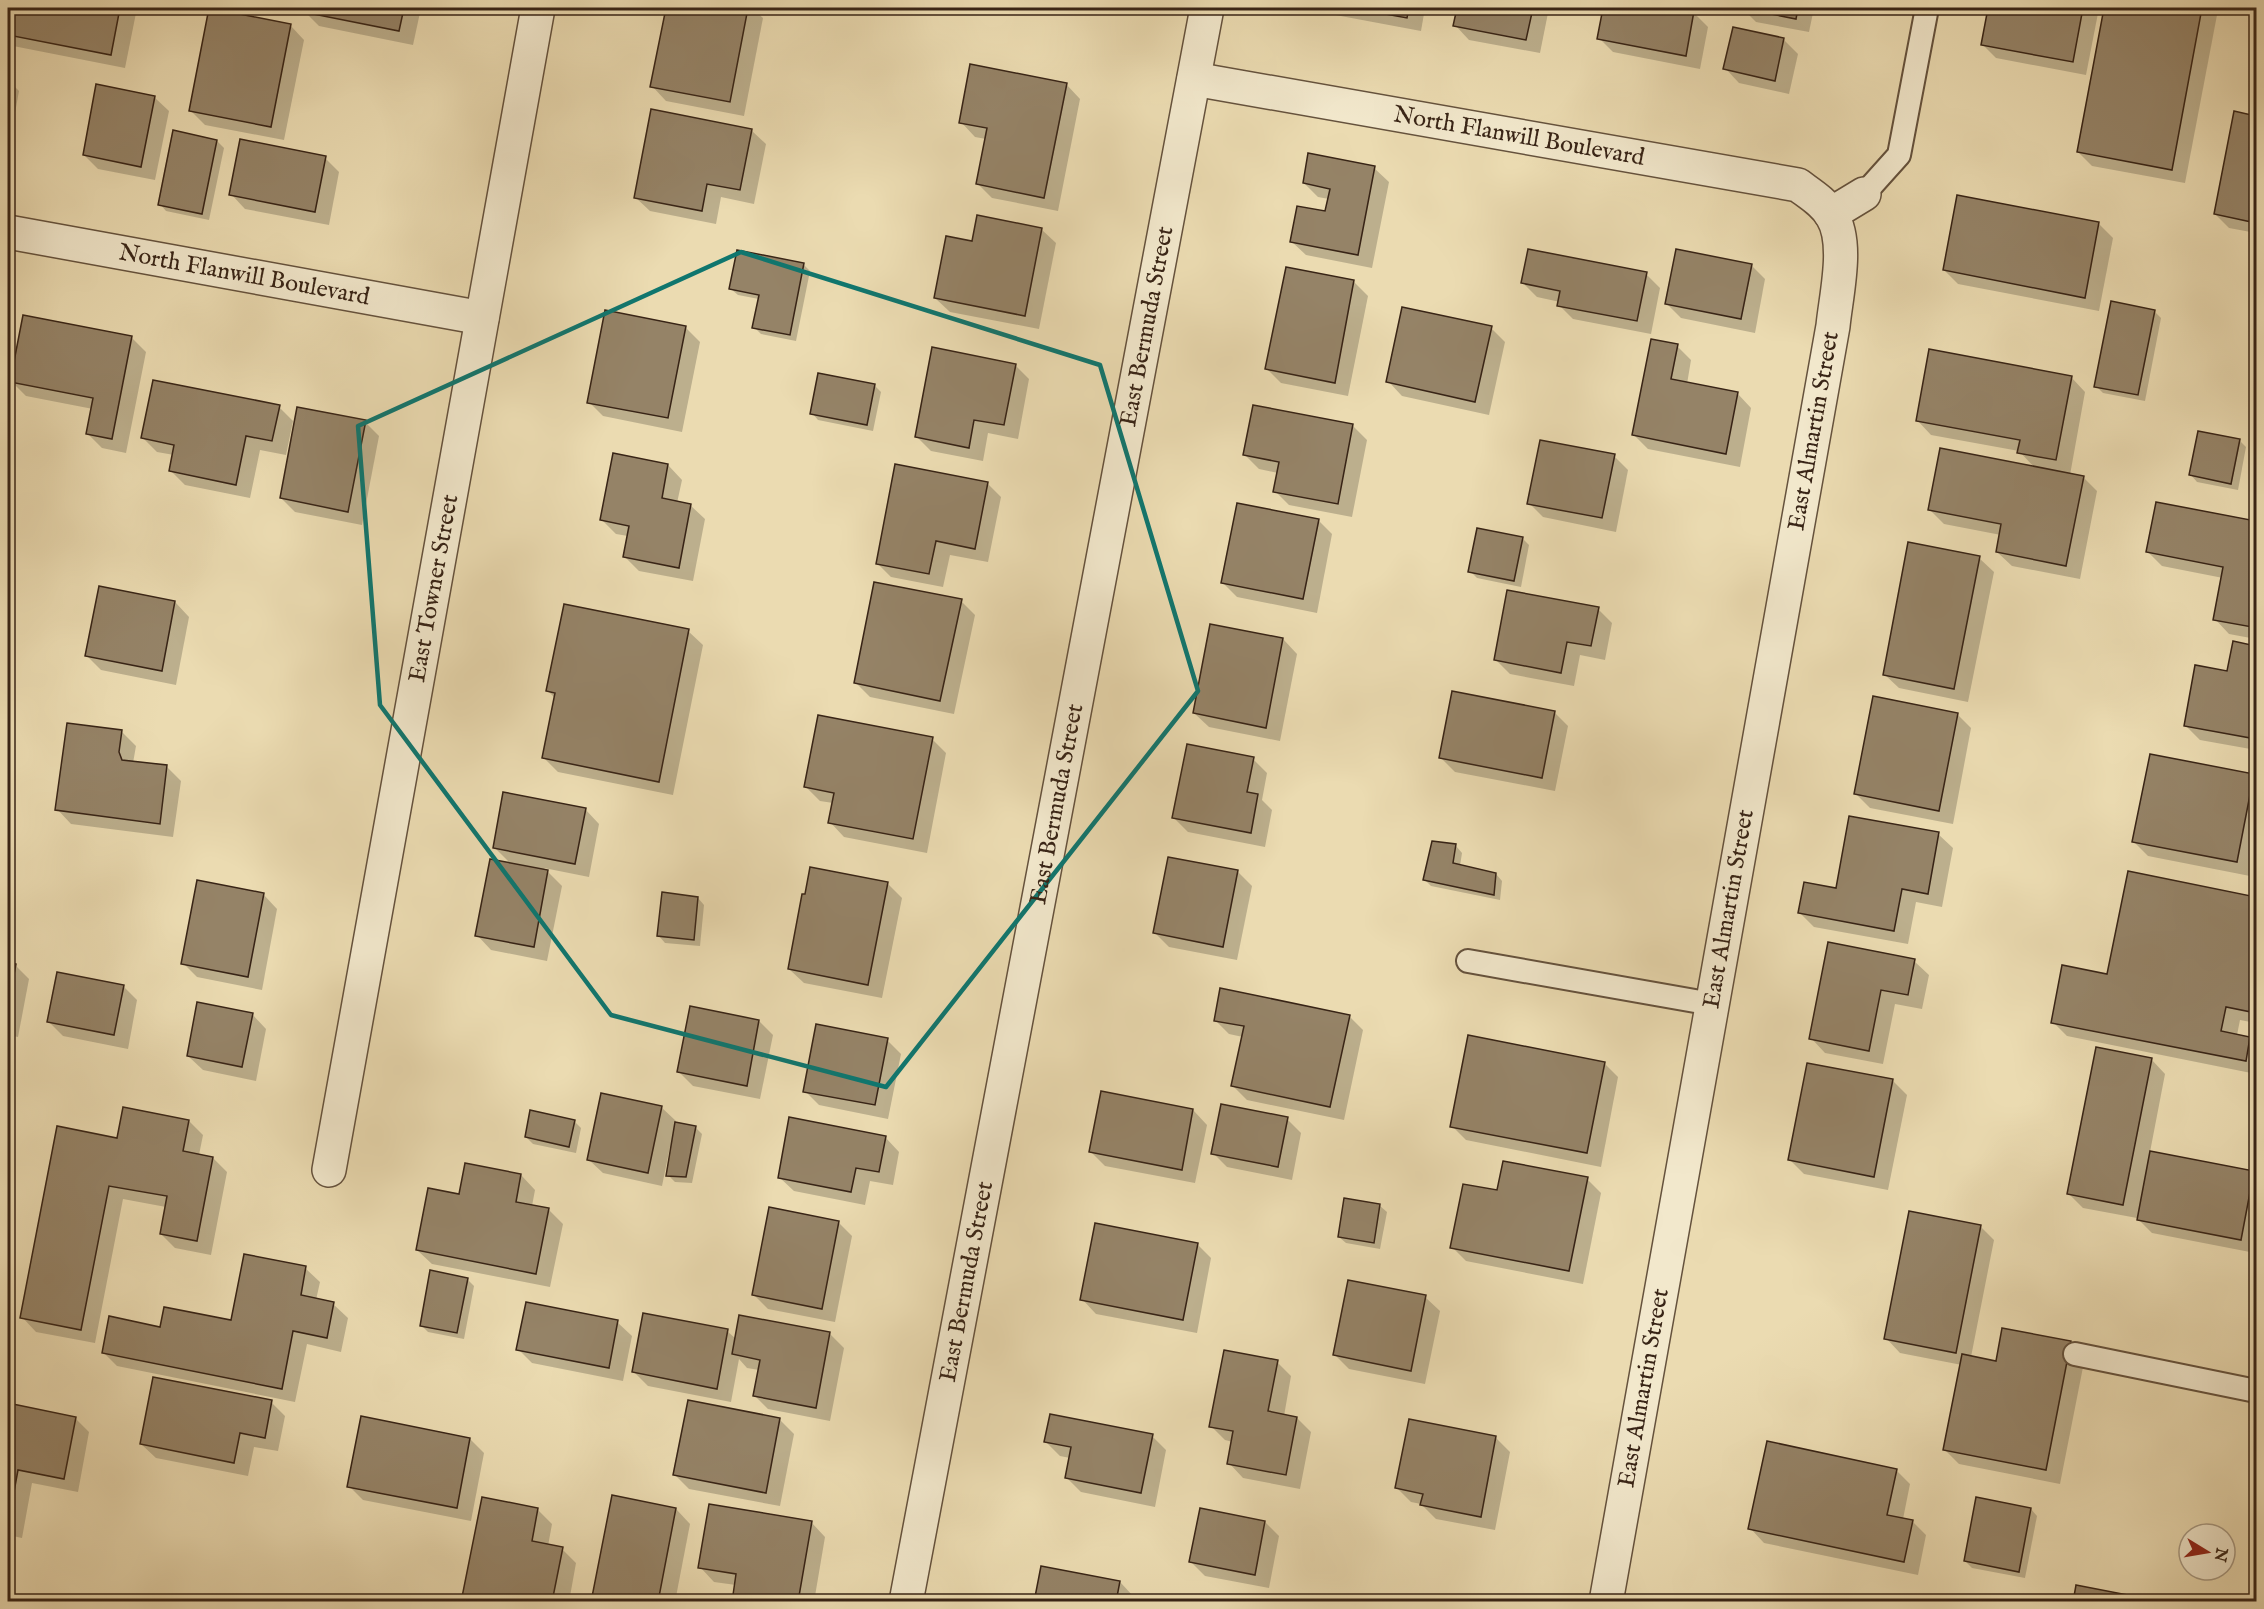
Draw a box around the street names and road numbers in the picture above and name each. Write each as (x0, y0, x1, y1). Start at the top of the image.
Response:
street label: North Flanwill Boulevard (1391, 99, 1647, 173)
street label: East Bermuda Street (1113, 224, 1181, 429)
street label: North Flanwill Boulevard (116, 237, 372, 313)
street label: East Almartin Street (1781, 329, 1847, 533)
street label: East Towner Street (402, 492, 466, 685)
street label: East Bermuda Street (1023, 701, 1091, 907)
street label: East Almartin Street (1696, 807, 1762, 1011)
street label: East Bermuda Street (932, 1179, 1001, 1385)
street label: East Almartin Street (1611, 1286, 1677, 1490)

